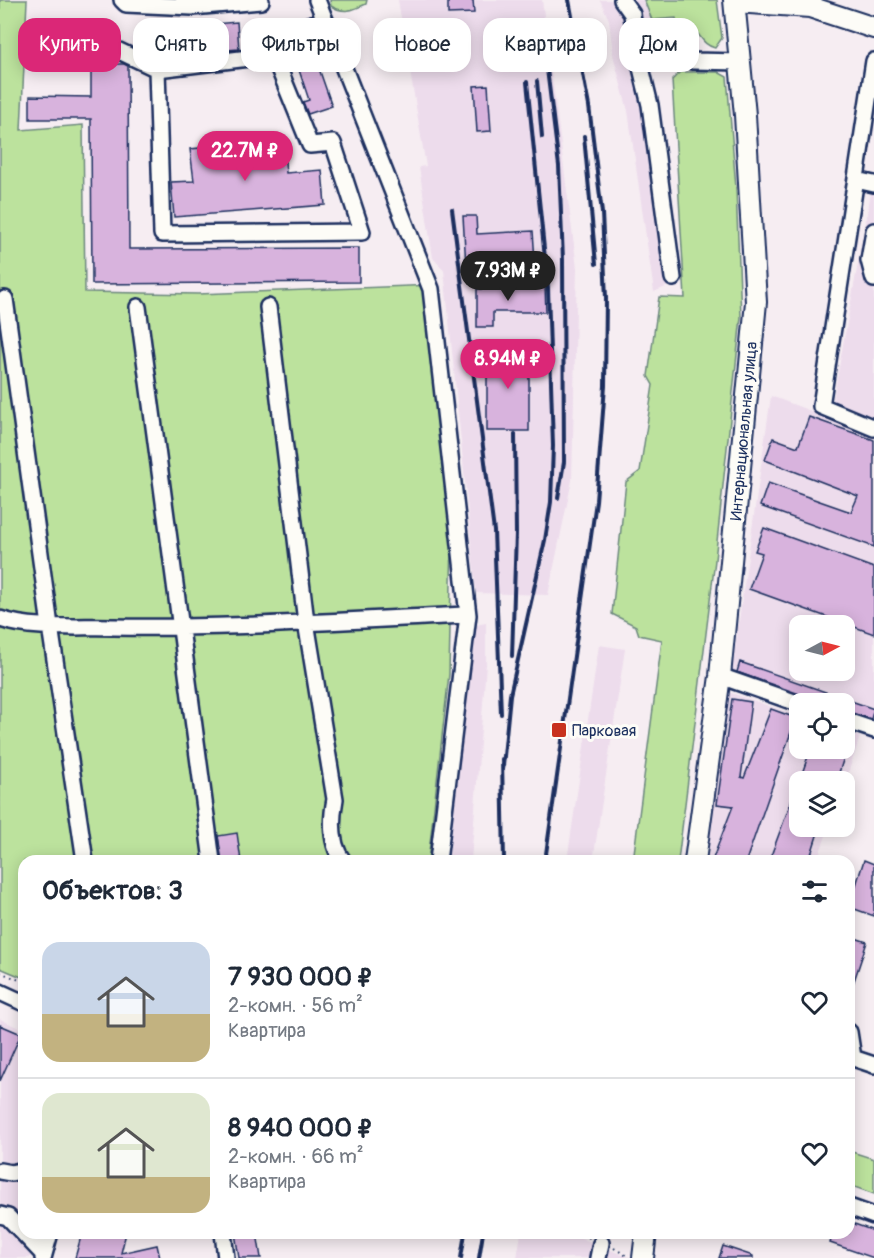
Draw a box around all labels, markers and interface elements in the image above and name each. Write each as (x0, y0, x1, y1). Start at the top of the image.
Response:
chip: Купить (18, 18, 121, 72)
chip: Снять (133, 18, 229, 72)
chip: Фильтры (241, 18, 361, 72)
chip: Новое (373, 18, 471, 72)
chip: Квартира (483, 18, 607, 72)
chip: Дом (619, 18, 699, 72)
pin: 22.7M ₽ (190, 131, 300, 182)
text: 22.7M ₽ (211, 138, 279, 163)
pin: 7.93M ₽ (453, 251, 563, 302)
text: 7.93M ₽ (474, 258, 542, 283)
pin: 8.94M ₽ (453, 339, 563, 390)
street label: Интернациональная улица (726, 341, 762, 521)
text: 8.94M ₽ (474, 346, 542, 371)
north arrow (789, 615, 855, 681)
map controls (789, 615, 855, 837)
button: locate (789, 693, 855, 759)
marker: Парковая (550, 721, 568, 739)
place label: Парковая (572, 721, 636, 741)
button: layers (789, 771, 855, 837)
text: Объектов: 3 (42, 875, 183, 907)
icon: filters (798, 875, 831, 908)
text: 7 930 000 ₽ (228, 961, 373, 993)
icon: home (90, 966, 162, 1038)
icon: heart (798, 986, 831, 1019)
text: 2-комн. · 56 m² (228, 993, 363, 1018)
text: Квартира (228, 1018, 306, 1043)
text: 8 940 000 ₽ (228, 1112, 373, 1144)
icon: home (90, 1117, 162, 1189)
icon: heart (798, 1137, 831, 1170)
text: 2-комн. · 66 m² (228, 1144, 364, 1169)
text: Квартира (228, 1169, 306, 1194)

